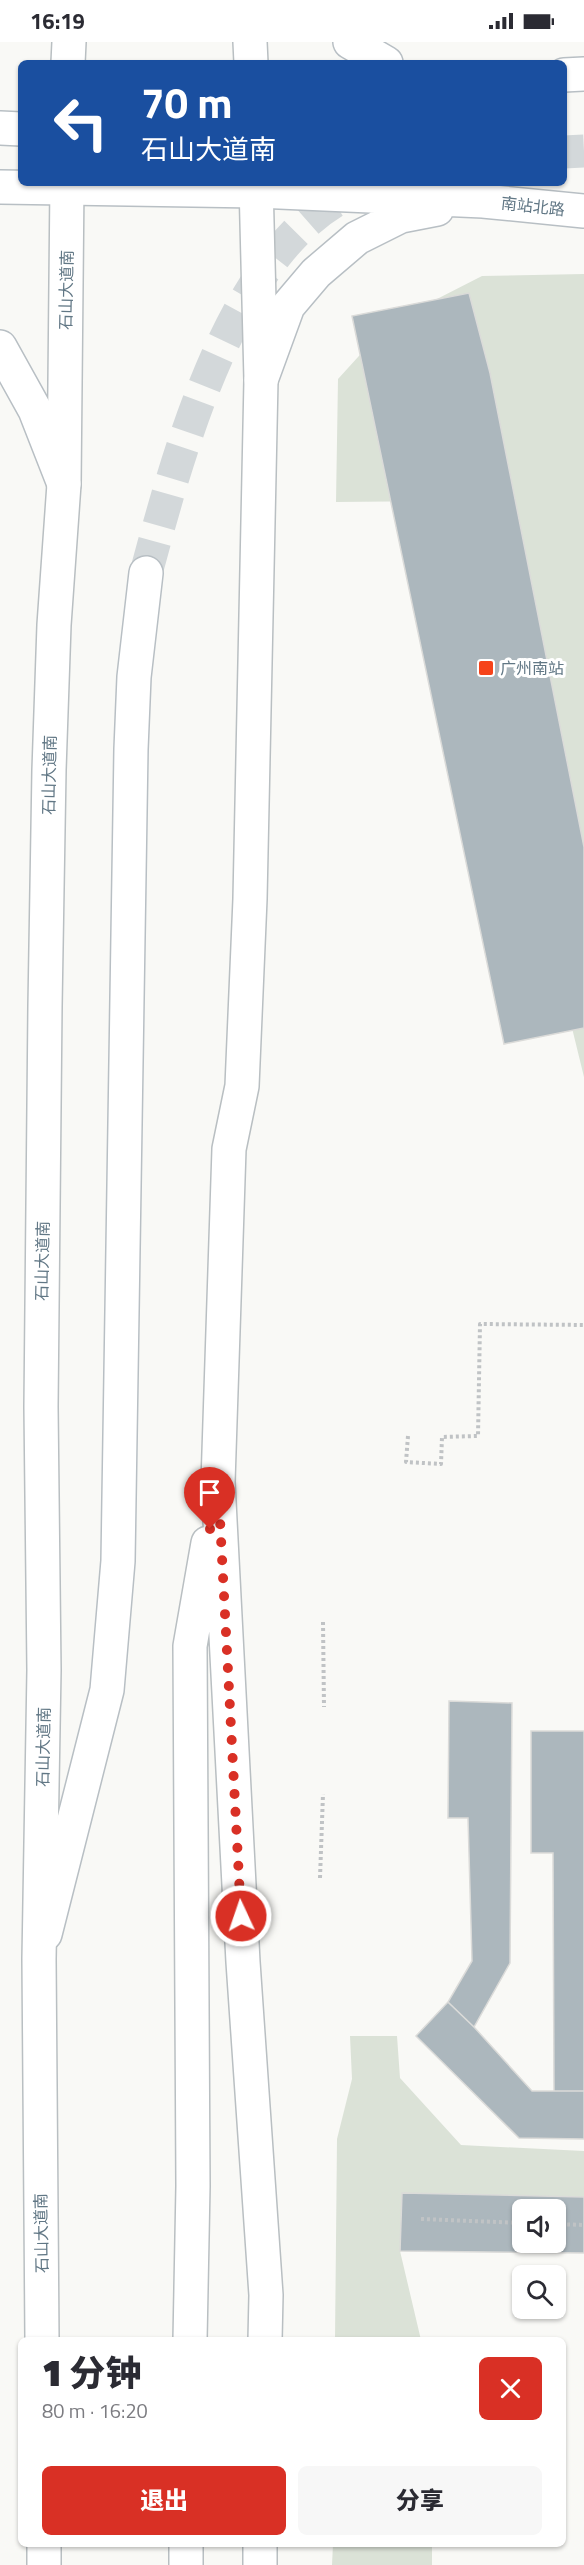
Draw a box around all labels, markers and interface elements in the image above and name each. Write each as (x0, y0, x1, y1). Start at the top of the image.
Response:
text: 16:19 (30, 4, 85, 38)
text: 70 m (141, 70, 233, 134)
icon: left (42, 84, 120, 162)
text: 石山大道南 (141, 128, 276, 169)
street label: 南站北路 (500, 191, 566, 221)
street label: 石山大道南 (53, 250, 79, 330)
place label: 广州南站 (500, 656, 564, 680)
marker: 广州南站 (477, 659, 495, 677)
street label: 石山大道南 (36, 735, 62, 815)
street label: 石山大道南 (29, 1221, 55, 1301)
pin (184, 1467, 235, 1529)
icon: arrive (193, 1476, 226, 1509)
street label: 石山大道南 (30, 1707, 56, 1787)
position arrow (209, 1884, 273, 1948)
street label: 石山大道南 (28, 2193, 54, 2273)
map controls (512, 2199, 566, 2319)
button: sound (512, 2199, 566, 2253)
button: search (512, 2265, 566, 2319)
text: 1 分钟 (42, 2345, 142, 2400)
button: close (479, 2357, 542, 2420)
text: 80 m · 16:20 (42, 2395, 148, 2426)
button: 退出 (42, 2466, 286, 2535)
button: 分享 (298, 2466, 542, 2535)

